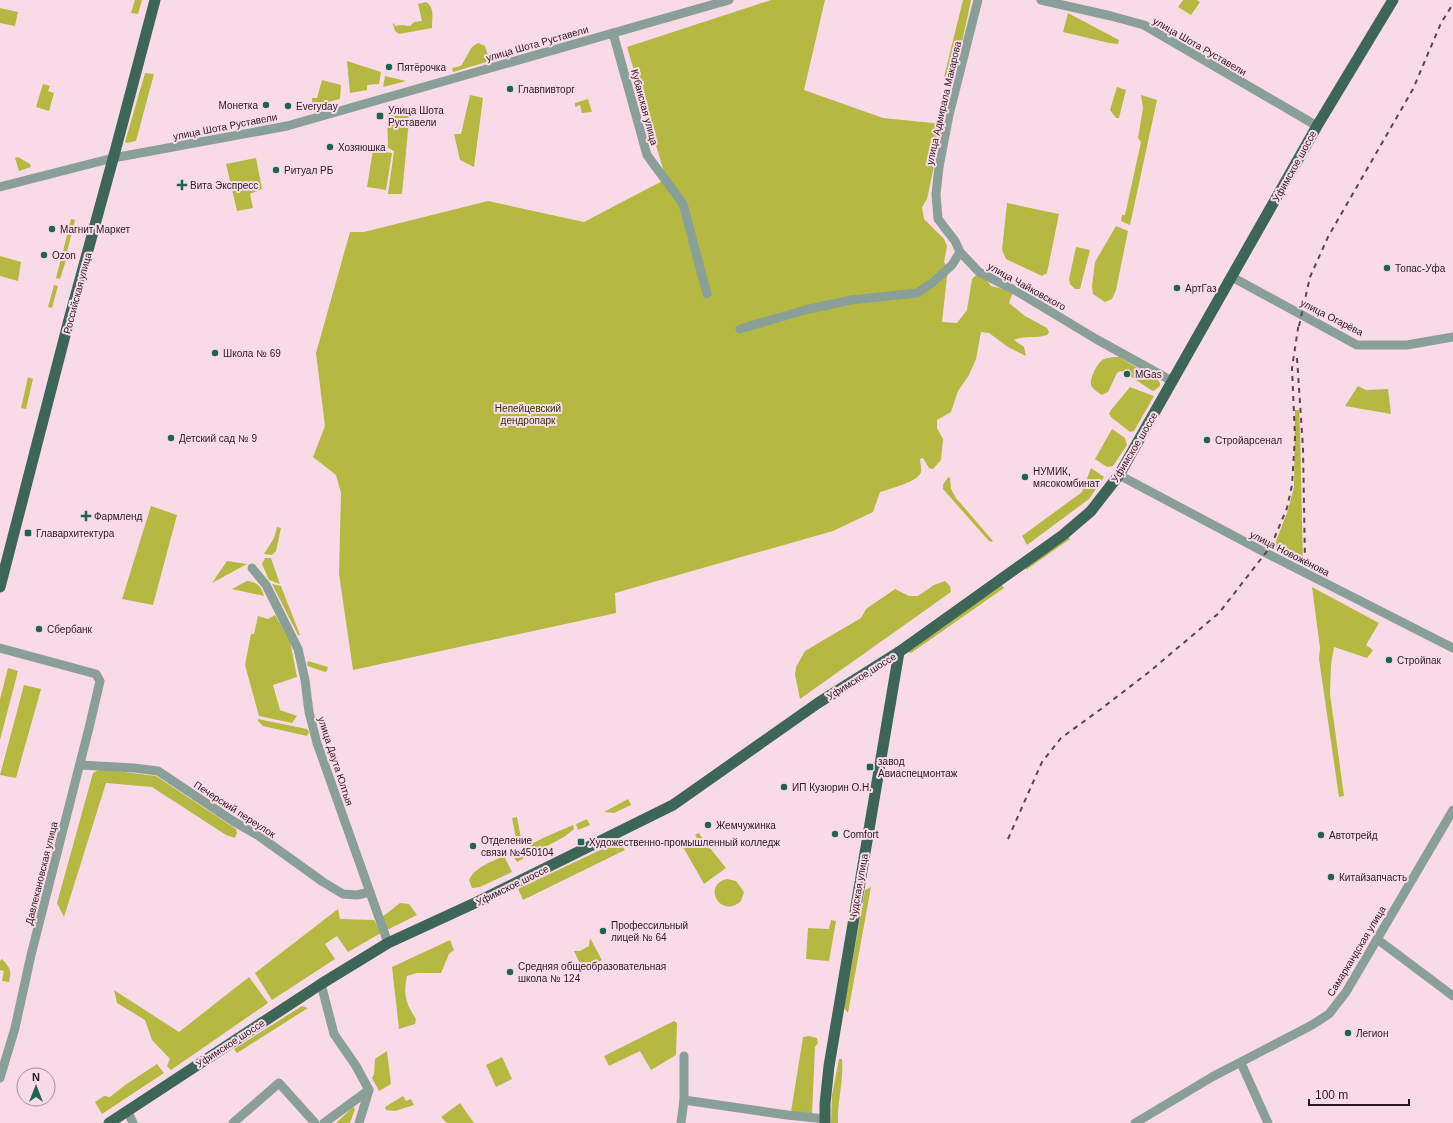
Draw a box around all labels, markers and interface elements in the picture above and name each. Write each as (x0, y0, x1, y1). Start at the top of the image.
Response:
street label: улица Шота Руставели (1151, 15, 1248, 78)
street label: улица Шота Руставели (485, 24, 590, 63)
street label: улица Адмирала Макарова (924, 40, 963, 166)
marker: Пятёрочка (384, 62, 394, 72)
place label: Пятёрочка (397, 62, 446, 73)
street label: Кубанская улица (629, 68, 660, 147)
marker: Главпивторг (505, 84, 515, 94)
place label: Главпивторг (518, 84, 575, 95)
place label: Монетка (219, 100, 258, 111)
marker: Монетка (261, 100, 271, 110)
marker: Everyday (283, 101, 293, 111)
place label: Everyday (296, 101, 338, 112)
place label: Улица Шота Руставели (388, 105, 444, 128)
street label: улица Шота Руставели (172, 111, 278, 142)
marker: Улица Шота Руставели (375, 111, 385, 121)
street label: Уфимское шоссе (1270, 128, 1319, 204)
marker: Хозяюшка (325, 142, 335, 152)
place label: Хозяюшка (338, 142, 386, 153)
marker: Ритуал РБ (271, 165, 281, 175)
place label: Ритуал РБ (284, 165, 334, 176)
marker: Вита Экспресс (177, 180, 187, 190)
place label: Вита Экспресс (190, 180, 258, 191)
marker: Магнит Маркет (47, 224, 57, 234)
place label: Магнит Маркет (60, 224, 130, 235)
marker: Ozon (39, 250, 49, 260)
place label: Ozon (52, 250, 76, 261)
street label: Российская улица (61, 251, 94, 335)
street label: улица Чайковского (986, 260, 1068, 313)
marker: Топас-Уфа (1382, 263, 1392, 273)
place label: Топас-Уфа (1395, 263, 1446, 274)
marker: АртГаз (1172, 283, 1182, 293)
place label: АртГаз (1185, 283, 1217, 294)
street label: улица Огарёва (1299, 297, 1365, 338)
marker: Школа № 69 (210, 348, 220, 358)
place label: Школа № 69 (223, 348, 281, 359)
marker: MGas (1122, 369, 1132, 379)
place label: MGas (1135, 369, 1162, 380)
park label: Непейцевский дендропарк (495, 403, 561, 426)
street label: Уфимское шоссе (1109, 410, 1160, 484)
marker: Детский сад № 9 (166, 433, 176, 443)
place label: Детский сад № 9 (179, 433, 257, 444)
marker: Стройарсенал (1202, 435, 1212, 445)
place label: Стройарсенал (1215, 435, 1282, 446)
place label: НУМИК, мясокомбинат (1033, 466, 1100, 489)
marker: НУМИК, мясокомбинат (1020, 472, 1030, 482)
marker: Фармленд (81, 511, 91, 521)
place label: Фармленд (94, 511, 143, 522)
marker: Главархитектура (23, 528, 33, 538)
place label: Главархитектура (36, 528, 115, 539)
street label: улица Новожёнова (1248, 529, 1332, 578)
marker: Сбербанк (34, 624, 44, 634)
place label: Сбербанк (47, 624, 93, 635)
street label: Уфимское шоссе (825, 650, 898, 702)
marker: Стройпак (1384, 655, 1394, 665)
place label: Стройпак (1397, 655, 1441, 666)
street label: улица Даута Юлтыя (316, 715, 355, 807)
place label: завод Авиаспецмонтаж (878, 756, 958, 779)
marker: завод Авиаспецмонтаж (865, 762, 875, 772)
street label: Печерский переулок (192, 779, 278, 840)
marker: ИП Кузюрин О.Н. (779, 782, 789, 792)
place label: ИП Кузюрин О.Н. (792, 782, 872, 793)
street label: Давлекановская улица (23, 820, 60, 926)
marker: Жемчужинка (703, 820, 713, 830)
place label: Жемчужинка (716, 820, 776, 831)
marker: Comfort (830, 829, 840, 839)
place label: Comfort (843, 829, 879, 840)
marker: Автотрейд (1316, 830, 1326, 840)
place label: Автотрейд (1329, 830, 1378, 841)
place label: Отделение связи №450104 (481, 835, 554, 858)
marker: Художественно-промышленный колледж (576, 837, 586, 847)
place label: Художественно-промышленный колледж (589, 837, 780, 848)
marker: Отделение связи №450104 (468, 841, 478, 851)
street label: Чудская улица (847, 852, 870, 922)
street label: Уфимское шоссе (474, 863, 551, 908)
marker: Китайзапчасть (1326, 872, 1336, 882)
place label: Китайзапчасть (1339, 872, 1407, 883)
street label: Самаркандская улица (1325, 904, 1388, 998)
place label: Профессильный лицей № 64 (611, 920, 688, 943)
marker: Профессильный лицей № 64 (598, 926, 608, 936)
place label: Средняя общеобразовательная школа № 124 (518, 961, 666, 984)
marker: Средняя общеобразовательная школа № 124 (505, 967, 515, 977)
street label: Уфимское шоссе (194, 1017, 267, 1070)
marker: Легион (1343, 1028, 1353, 1038)
place label: Легион (1356, 1028, 1388, 1039)
north arrow (16, 1067, 56, 1107)
text: N (32, 1071, 40, 1083)
scale bar (1309, 1081, 1409, 1107)
text: 100 m (1315, 1088, 1348, 1102)

